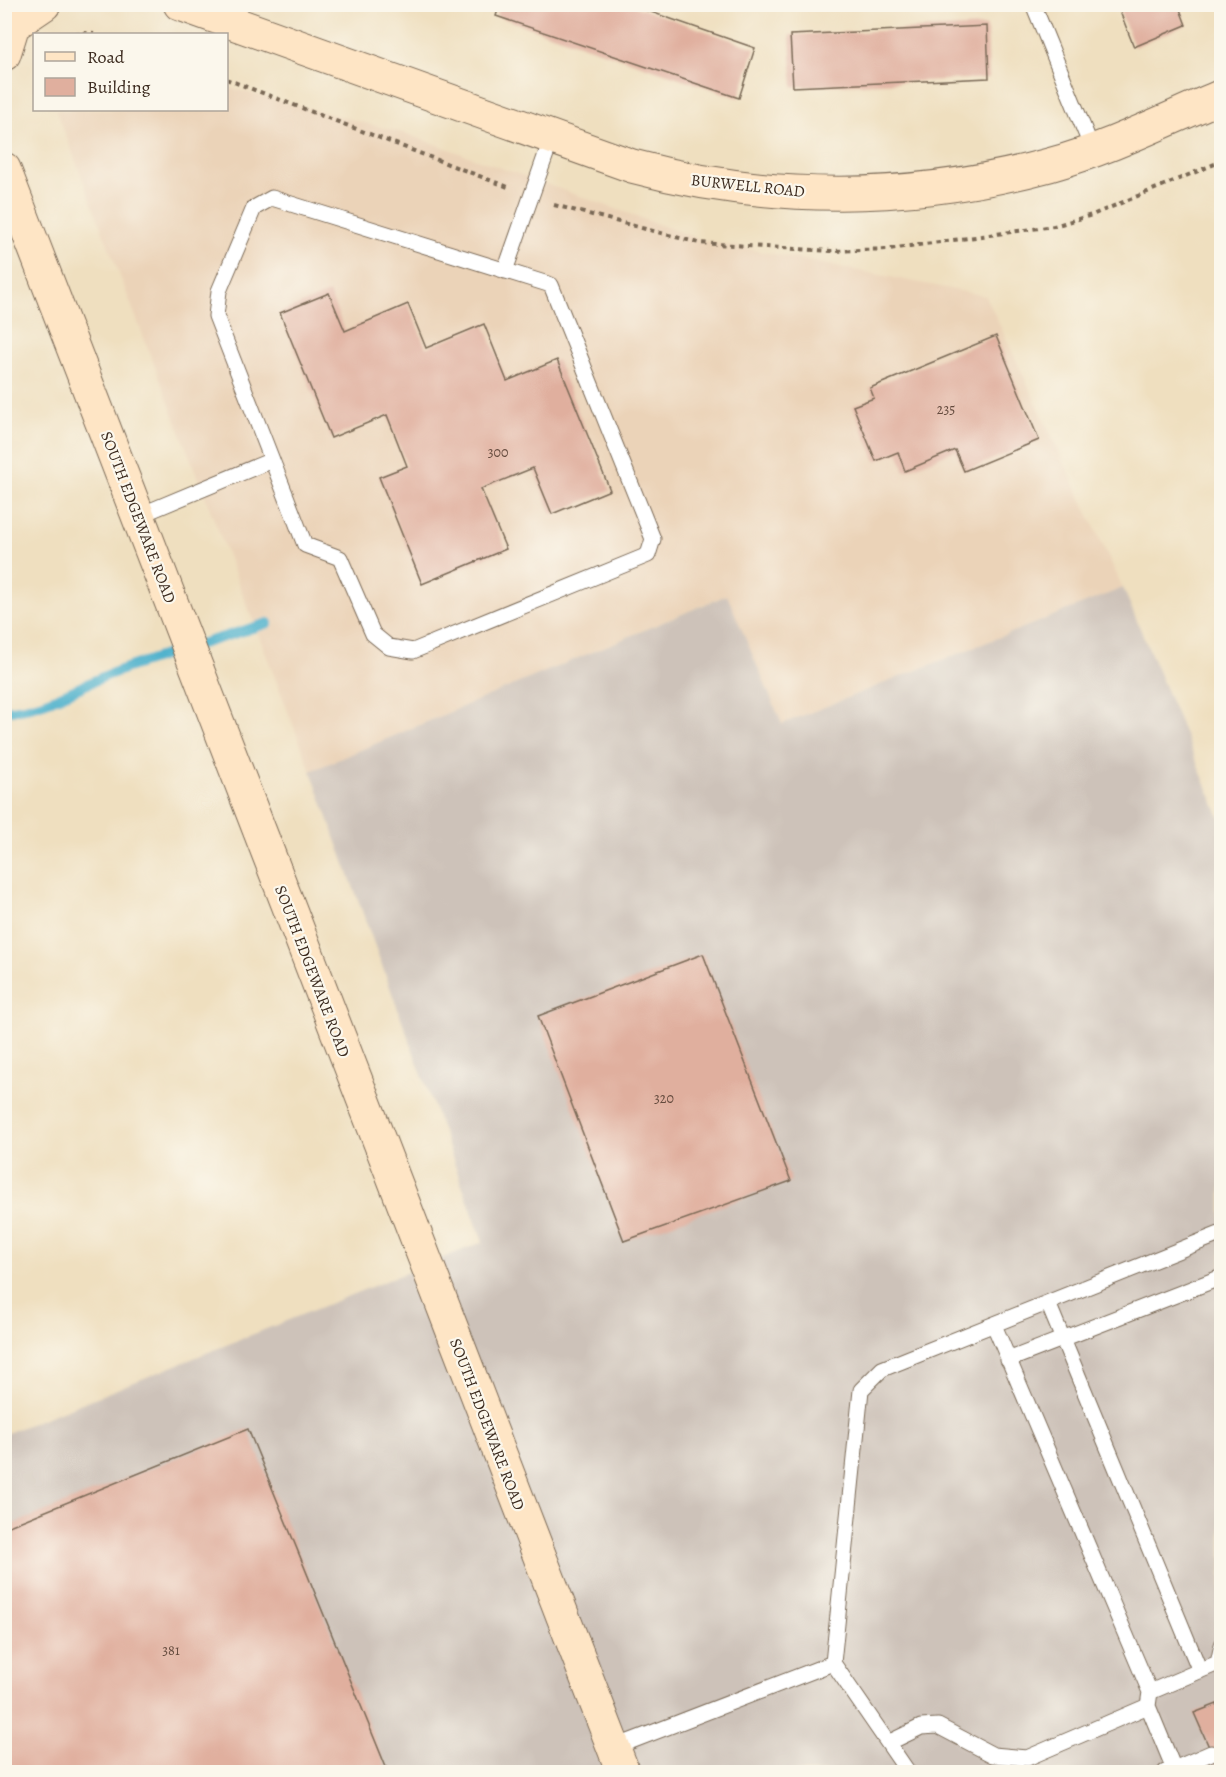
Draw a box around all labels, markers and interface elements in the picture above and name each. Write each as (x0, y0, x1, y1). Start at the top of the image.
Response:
legend (33, 33, 228, 111)
text: Road (87, 45, 125, 69)
text: Building (87, 75, 151, 99)
street label: BURWELL ROAD (690, 169, 806, 203)
house number: 235 (937, 400, 955, 419)
street label: SOUTH EDGEWARE ROAD (95, 428, 181, 606)
house number: 300 (488, 443, 508, 462)
street label: SOUTH EDGEWARE ROAD (269, 882, 355, 1060)
house number: 320 (654, 1089, 674, 1108)
street label: SOUTH EDGEWARE ROAD (444, 1335, 530, 1513)
house number: 381 (162, 1641, 180, 1660)

